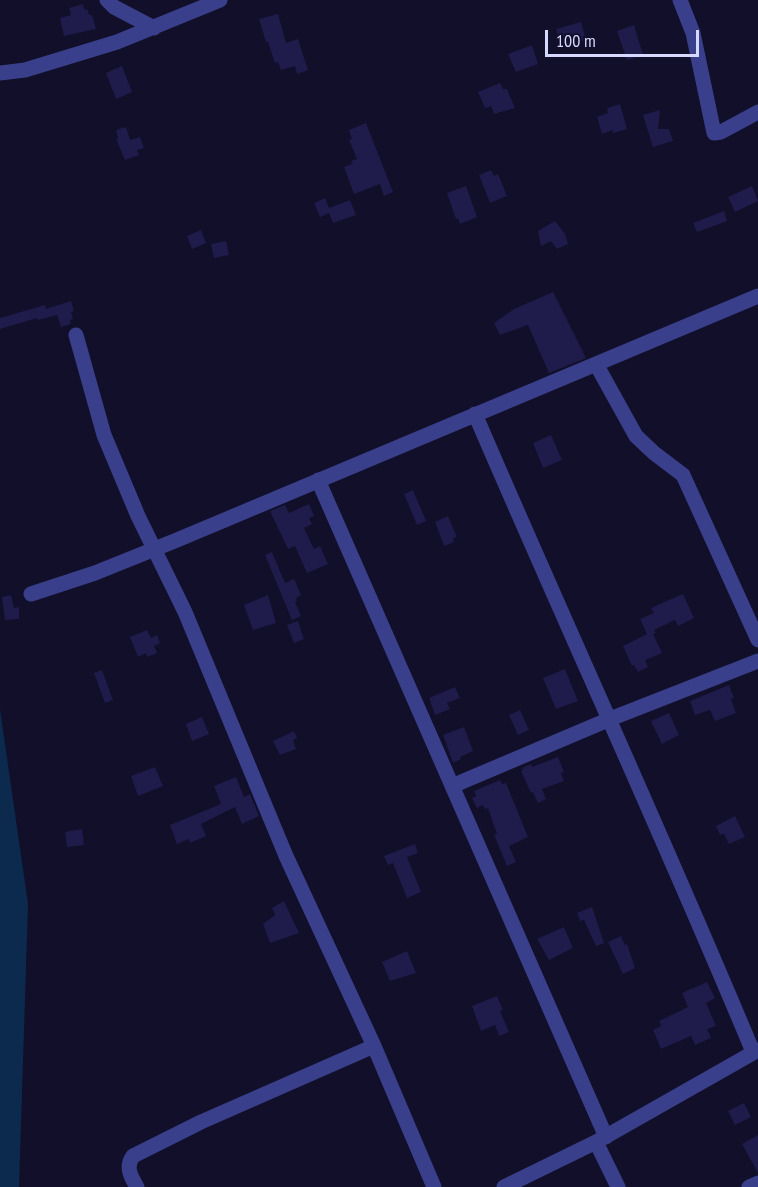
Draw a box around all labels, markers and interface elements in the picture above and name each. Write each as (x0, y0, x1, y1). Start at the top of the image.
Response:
scale bar (548, 18, 702, 56)
text: 100 m (556, 29, 596, 52)

